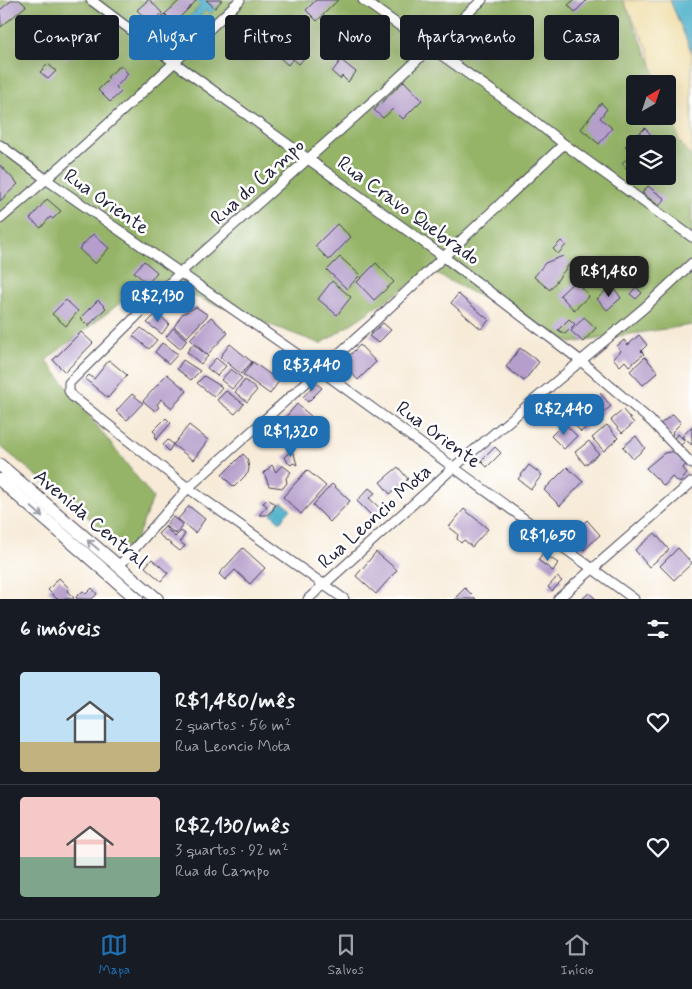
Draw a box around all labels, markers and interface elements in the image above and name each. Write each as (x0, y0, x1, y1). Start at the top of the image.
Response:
chip: Comprar (15, 15, 119, 60)
chip: Alugar (129, 15, 215, 60)
chip: Filtros (225, 15, 310, 60)
chip: Novo (320, 15, 390, 60)
chip: Apartamento (400, 15, 534, 60)
chip: Casa (544, 15, 619, 60)
north arrow (626, 75, 676, 125)
map controls (626, 75, 676, 185)
street label: Rua do Campo (205, 133, 311, 232)
button: layers (626, 135, 676, 185)
street label: Rua Cravo Quebrado (331, 150, 485, 272)
street label: Rua Oriente (58, 163, 154, 242)
pin: R$1,480 (563, 256, 655, 298)
text: R$1,480 (581, 261, 637, 282)
pin: R$2,130 (112, 280, 204, 323)
text: R$2,130 (132, 286, 184, 307)
pin: R$3,440 (266, 350, 358, 392)
text: R$3,440 (283, 355, 341, 376)
pin: R$2,440 (518, 394, 610, 436)
street label: Rua Oriente (390, 395, 486, 475)
text: R$2,440 (535, 399, 593, 420)
pin: R$1,320 (245, 416, 337, 458)
text: R$1,320 (264, 421, 318, 442)
street label: Rua Leoncio Mota (312, 459, 438, 576)
street label: Avenida Central (27, 463, 153, 575)
one-way arrow (30, 507, 43, 518)
pin: R$1,650 (502, 520, 594, 562)
text: R$1,650 (520, 525, 576, 546)
one-way arrow (87, 539, 100, 550)
text: 6 imóveis (20, 615, 100, 643)
icon: filters (644, 615, 672, 643)
text: R$1,480/mês (175, 687, 295, 715)
icon: home (60, 692, 120, 752)
icon: heart (644, 708, 672, 736)
text: 2 quartos · 56 m² (175, 715, 291, 736)
text: Rua Leoncio Mota (175, 736, 291, 757)
text: R$2,130/mês (175, 812, 289, 840)
icon: home (60, 817, 120, 877)
icon: heart (644, 833, 672, 861)
text: 3 quartos · 92 m² (175, 840, 289, 861)
text: Rua do Campo (175, 861, 269, 882)
tab: Mapa (99, 931, 130, 979)
tab: Salvos (327, 931, 364, 979)
tab: Início (561, 931, 593, 979)

